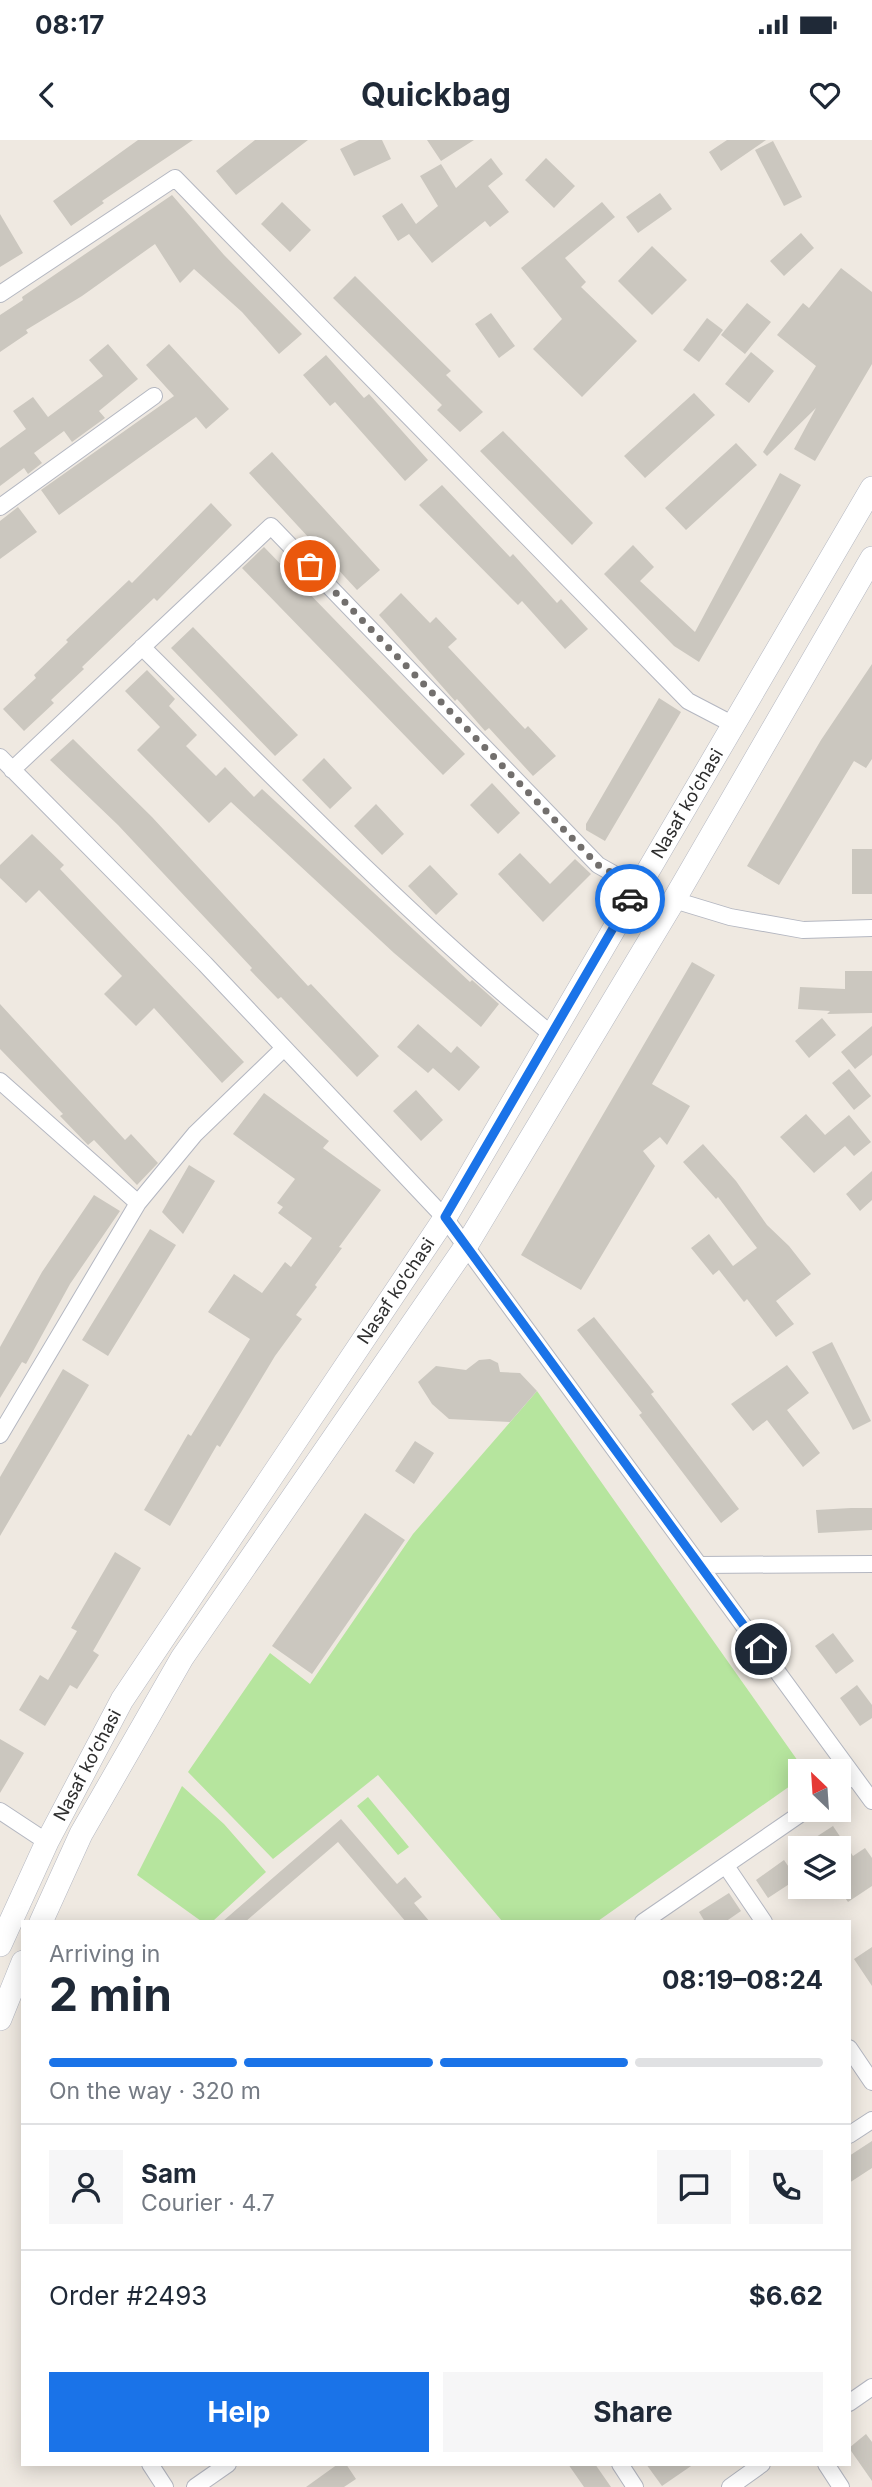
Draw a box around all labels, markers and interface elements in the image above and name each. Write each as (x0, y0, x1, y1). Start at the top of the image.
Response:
text: 08:17 (35, 9, 104, 40)
text: Quickbag (361, 75, 511, 114)
icon: back (28, 76, 66, 114)
icon: heart (806, 76, 844, 114)
pin (280, 536, 340, 596)
icon: bag (291, 547, 329, 585)
street label: Nasaf ko‘chasi (647, 745, 727, 862)
courier (595, 864, 665, 934)
icon: car (611, 880, 649, 918)
street label: Nasaf ko‘chasi (353, 1234, 439, 1348)
pin (731, 1619, 791, 1679)
icon: home (742, 1630, 780, 1668)
street label: Nasaf ko‘chasi (49, 1706, 125, 1824)
north arrow (788, 1759, 850, 1822)
map controls (788, 1759, 851, 1899)
button: layers (788, 1836, 851, 1899)
text: Arriving in (49, 1940, 160, 1968)
text: 08:19–08:24 (662, 1964, 823, 1995)
text: 2 min (49, 1966, 172, 2022)
text: On the way · 320 m (49, 2077, 261, 2105)
button: person (49, 2150, 123, 2224)
button: chat (657, 2150, 731, 2224)
button: phone (749, 2150, 823, 2224)
text: Sam (141, 2158, 197, 2189)
text: Courier · 4.7 (141, 2189, 275, 2217)
text: Order #2493 (49, 2280, 207, 2311)
text: $6.62 (749, 2280, 823, 2311)
button: Help (49, 2372, 429, 2452)
button: Share (443, 2372, 823, 2452)

